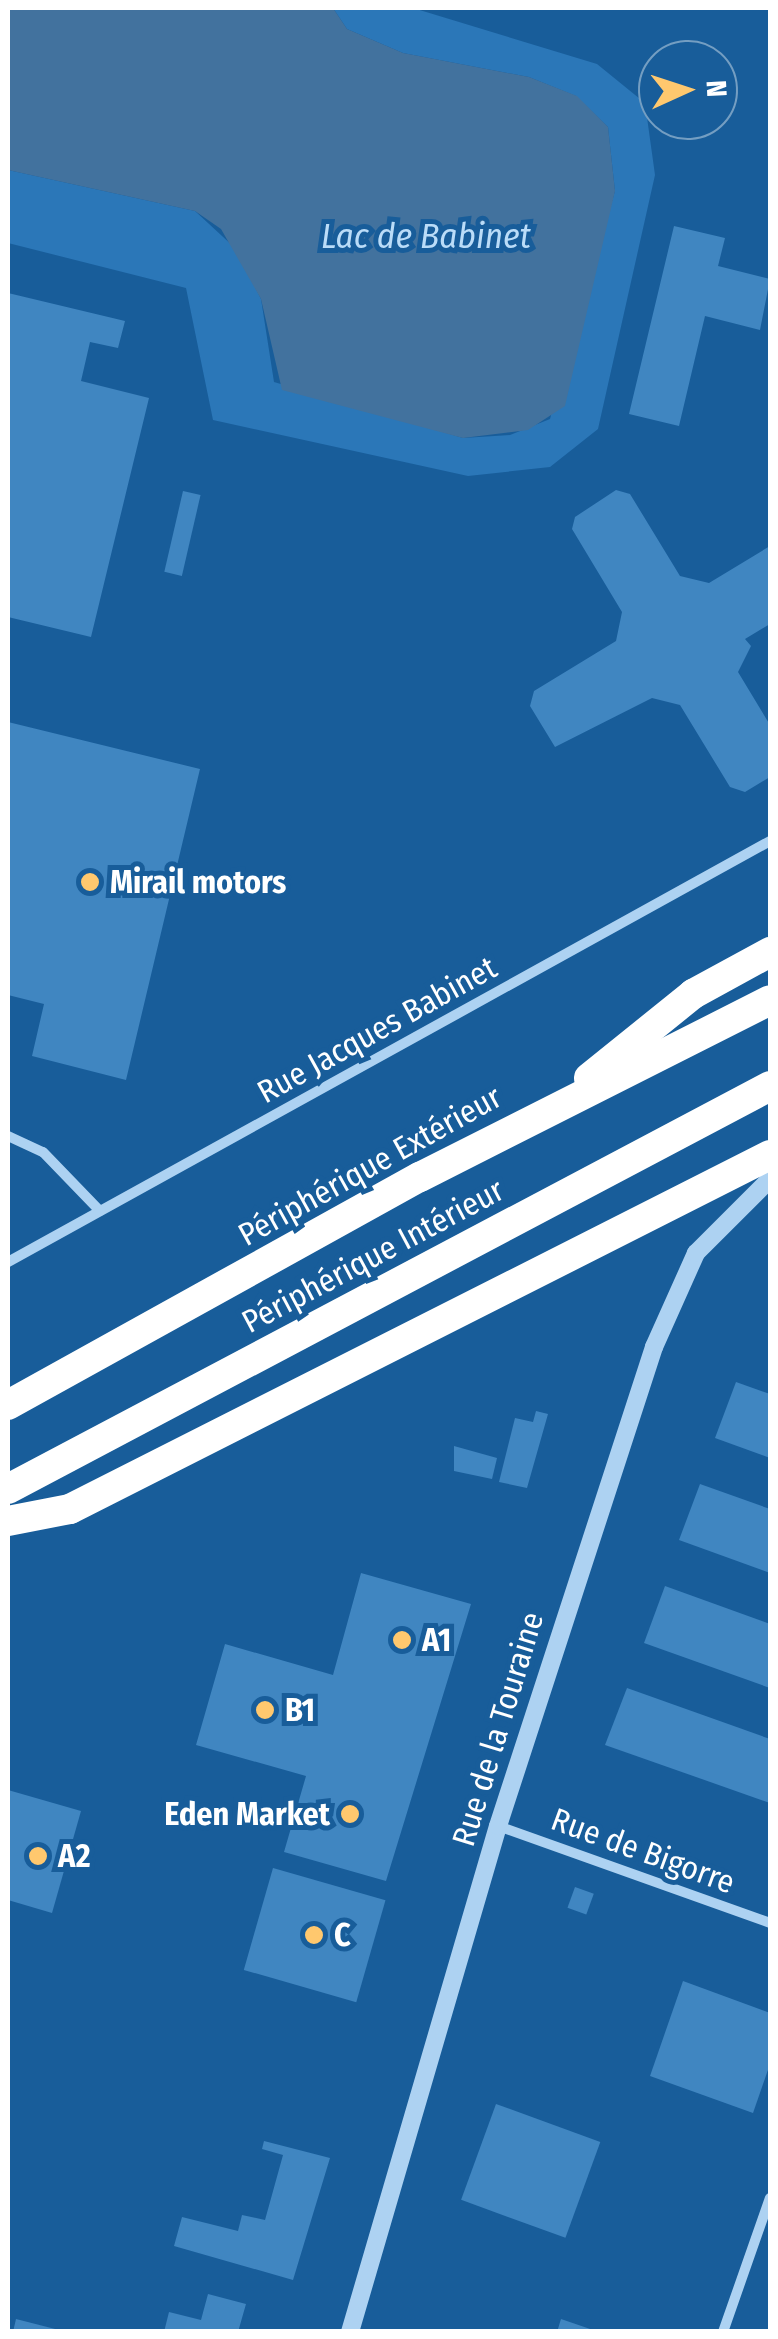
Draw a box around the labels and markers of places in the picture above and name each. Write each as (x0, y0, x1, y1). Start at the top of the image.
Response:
place label: Mirail motors (110, 863, 286, 901)
marker: Mirail motors (79, 871, 101, 893)
place label: A1 (422, 1621, 451, 1659)
marker: A1 (391, 1629, 413, 1651)
place label: B1 (285, 1691, 315, 1729)
marker: B1 (254, 1699, 276, 1721)
place label: Eden Market (164, 1795, 330, 1833)
marker: Eden Market (339, 1803, 361, 1825)
place label: A2 (58, 1837, 91, 1875)
marker: A2 (27, 1845, 49, 1867)
place label: C (334, 1916, 351, 1954)
marker: C (303, 1924, 325, 1946)

